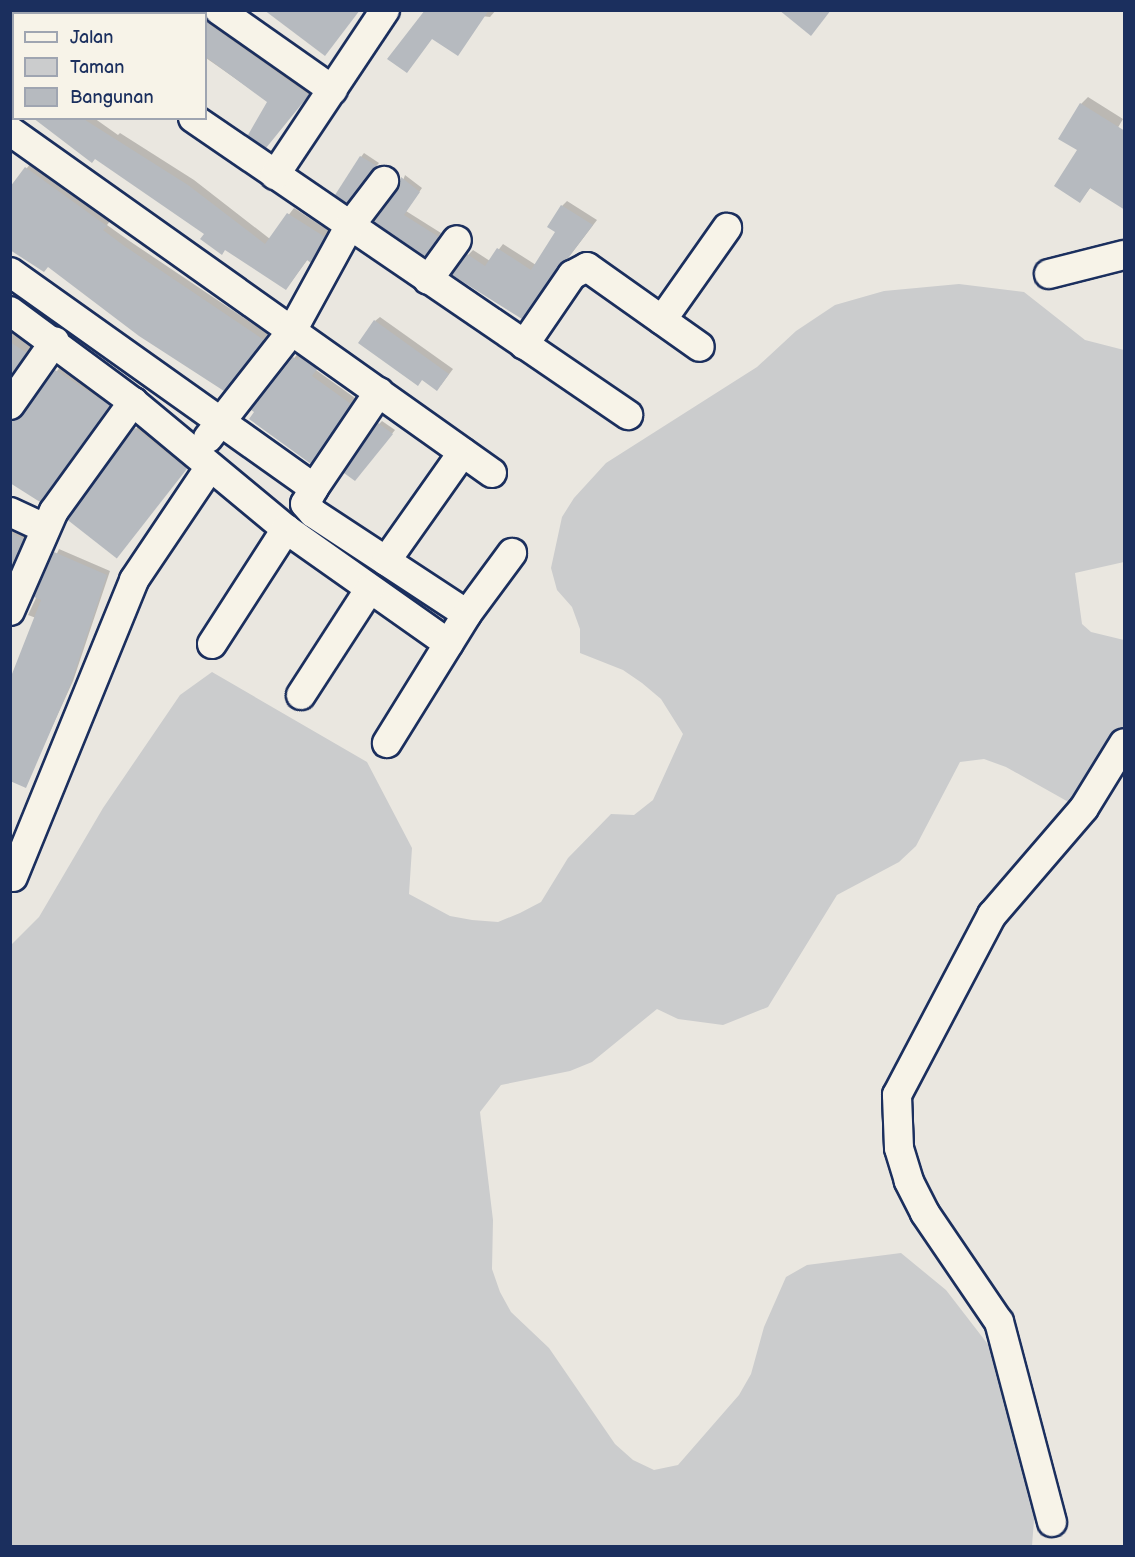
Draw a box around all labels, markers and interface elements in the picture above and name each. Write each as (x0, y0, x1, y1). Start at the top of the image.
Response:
legend (12, 12, 207, 120)
text: Jalan (70, 27, 113, 48)
text: Taman (70, 57, 124, 78)
text: Bangunan (70, 87, 154, 108)

